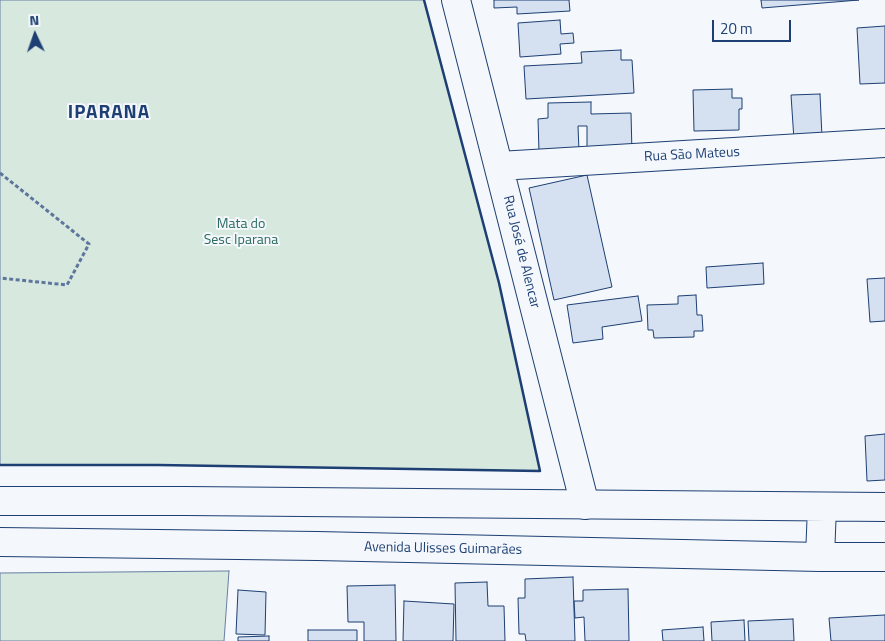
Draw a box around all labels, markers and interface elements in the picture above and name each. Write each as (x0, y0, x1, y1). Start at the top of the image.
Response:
text: N (29, 9, 40, 30)
north arrow (10, 10, 60, 60)
scale bar (715, 10, 794, 42)
text: 20 m (720, 17, 753, 40)
district label: IPARANA (67, 102, 151, 124)
street label: Rua São Mateus (644, 144, 740, 166)
street label: Rua José de Alencar (499, 194, 543, 310)
park label: Mata do Sesc Iparana (204, 217, 278, 250)
street label: Avenida Ulisses Guimarães (364, 539, 522, 559)

